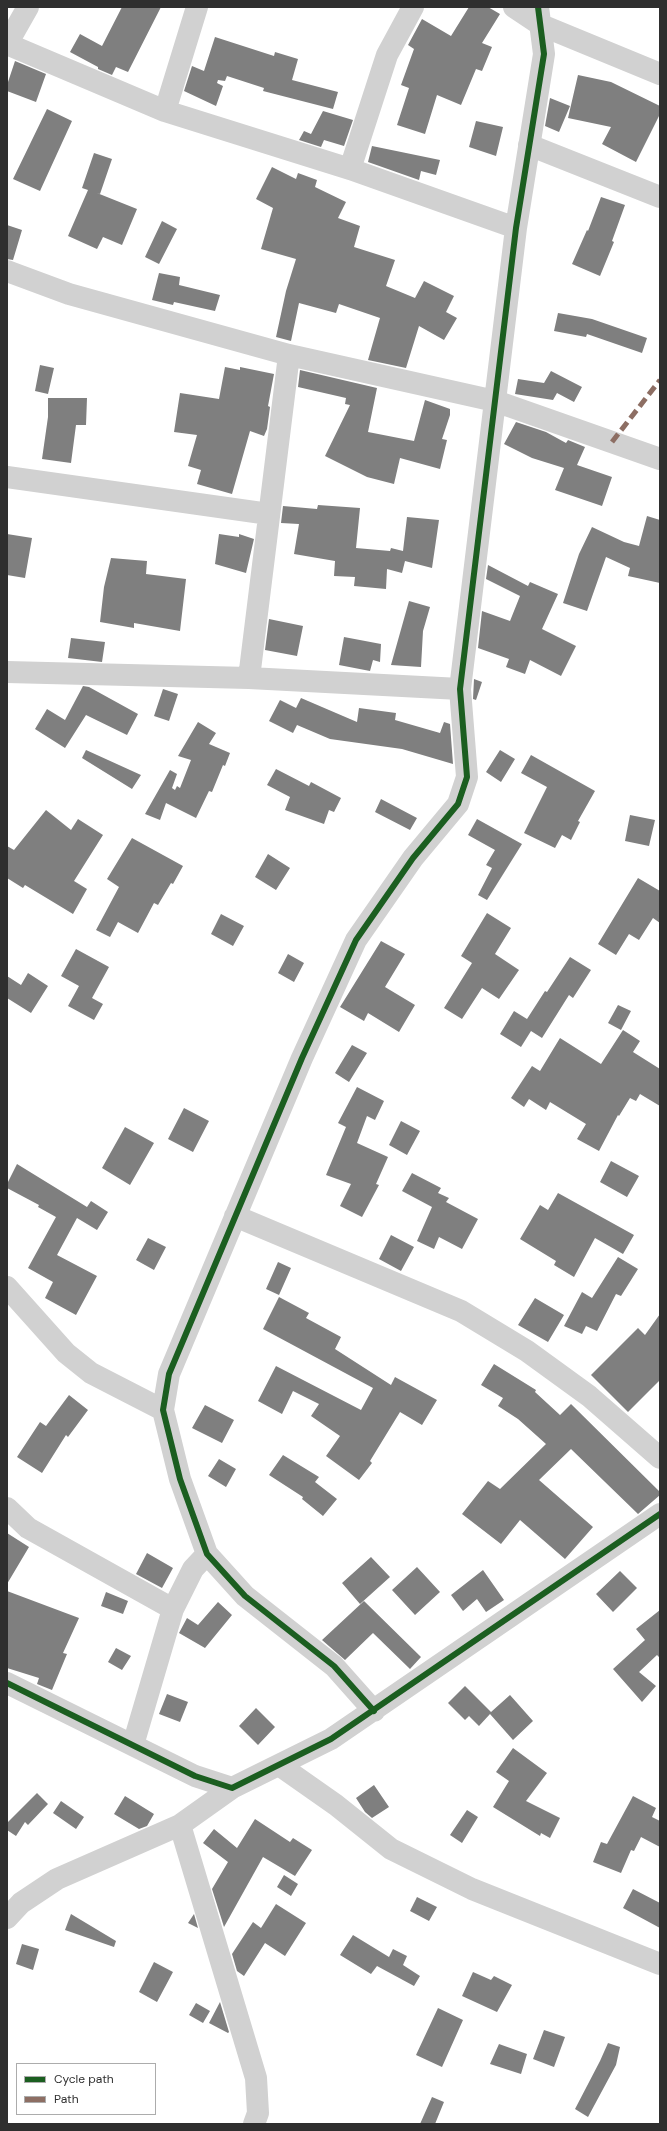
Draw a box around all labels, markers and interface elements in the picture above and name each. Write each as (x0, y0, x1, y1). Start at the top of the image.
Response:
legend (16, 2063, 156, 2115)
text: Cycle path (54, 2071, 114, 2087)
text: Path (54, 2091, 79, 2107)

